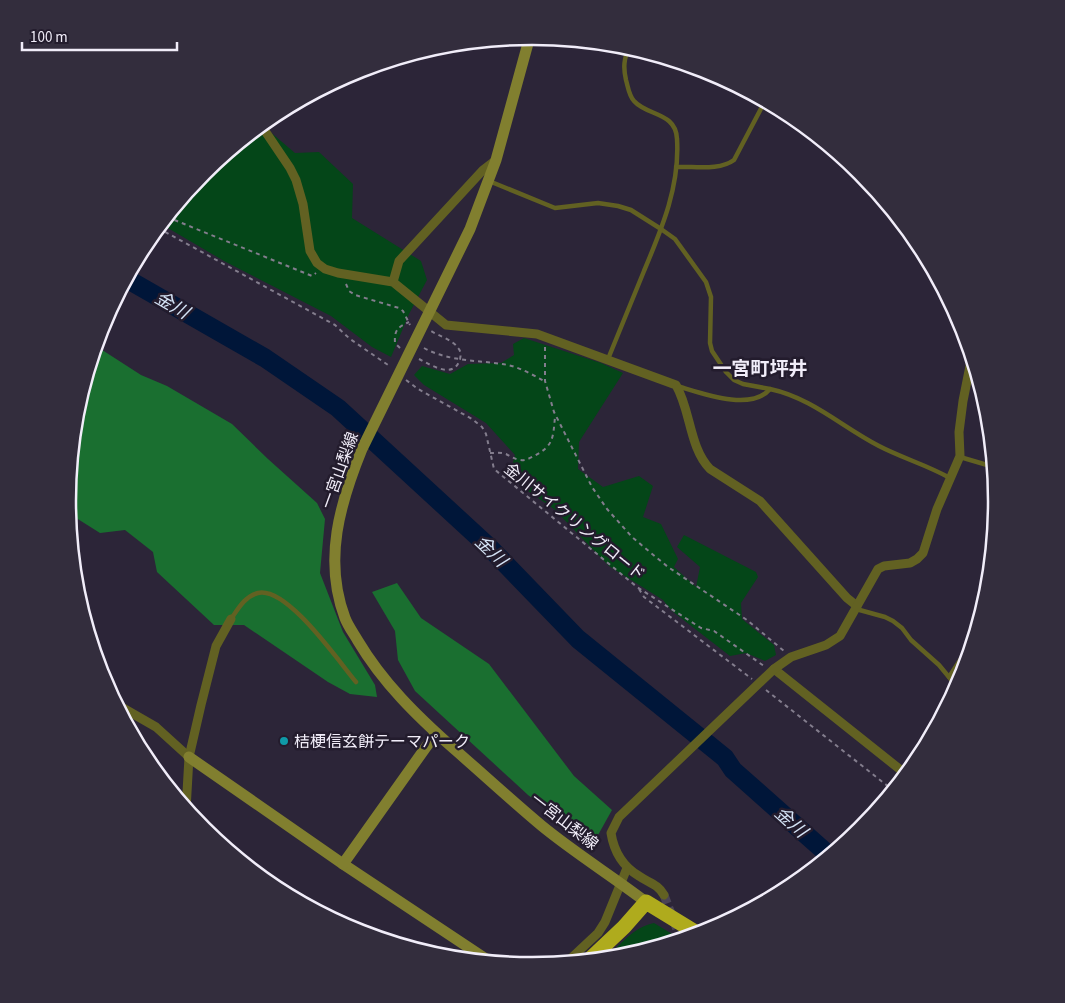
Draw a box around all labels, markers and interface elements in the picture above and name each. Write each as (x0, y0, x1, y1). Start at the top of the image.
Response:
scale bar (22, 20, 178, 52)
text: 100 m (30, 27, 68, 48)
water label: 金川 (150, 286, 195, 326)
district label: 一宮町坪井 (712, 356, 808, 383)
street label: 一宮山梨線 (316, 429, 364, 512)
street label: 金川サイクリングロード (499, 458, 650, 586)
water label: 金川 (469, 530, 514, 574)
place label: 桔梗信玄餅テーマパーク (294, 731, 470, 753)
marker: 桔梗信玄餅テーマパーク (278, 735, 290, 747)
street label: 一宮山梨線 (526, 788, 603, 855)
water label: 金川 (769, 801, 814, 845)

